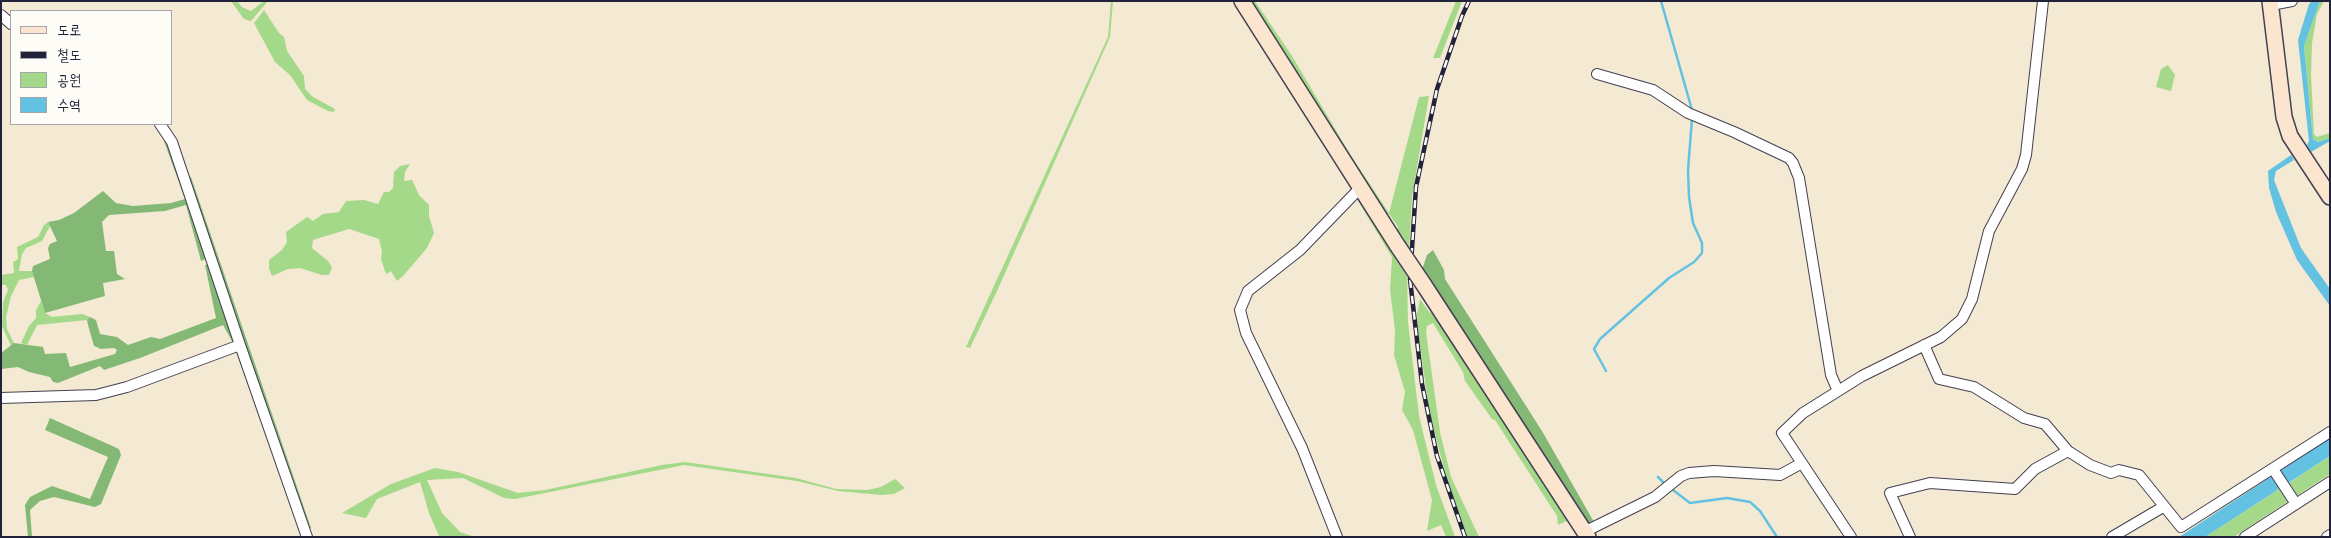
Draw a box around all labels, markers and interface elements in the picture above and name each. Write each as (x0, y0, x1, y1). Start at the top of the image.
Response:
legend (10, 10, 172, 125)
text: 도로 (57, 19, 81, 40)
text: 철도 (57, 44, 81, 65)
text: 공원 (57, 69, 81, 90)
text: 수역 (57, 94, 81, 115)

